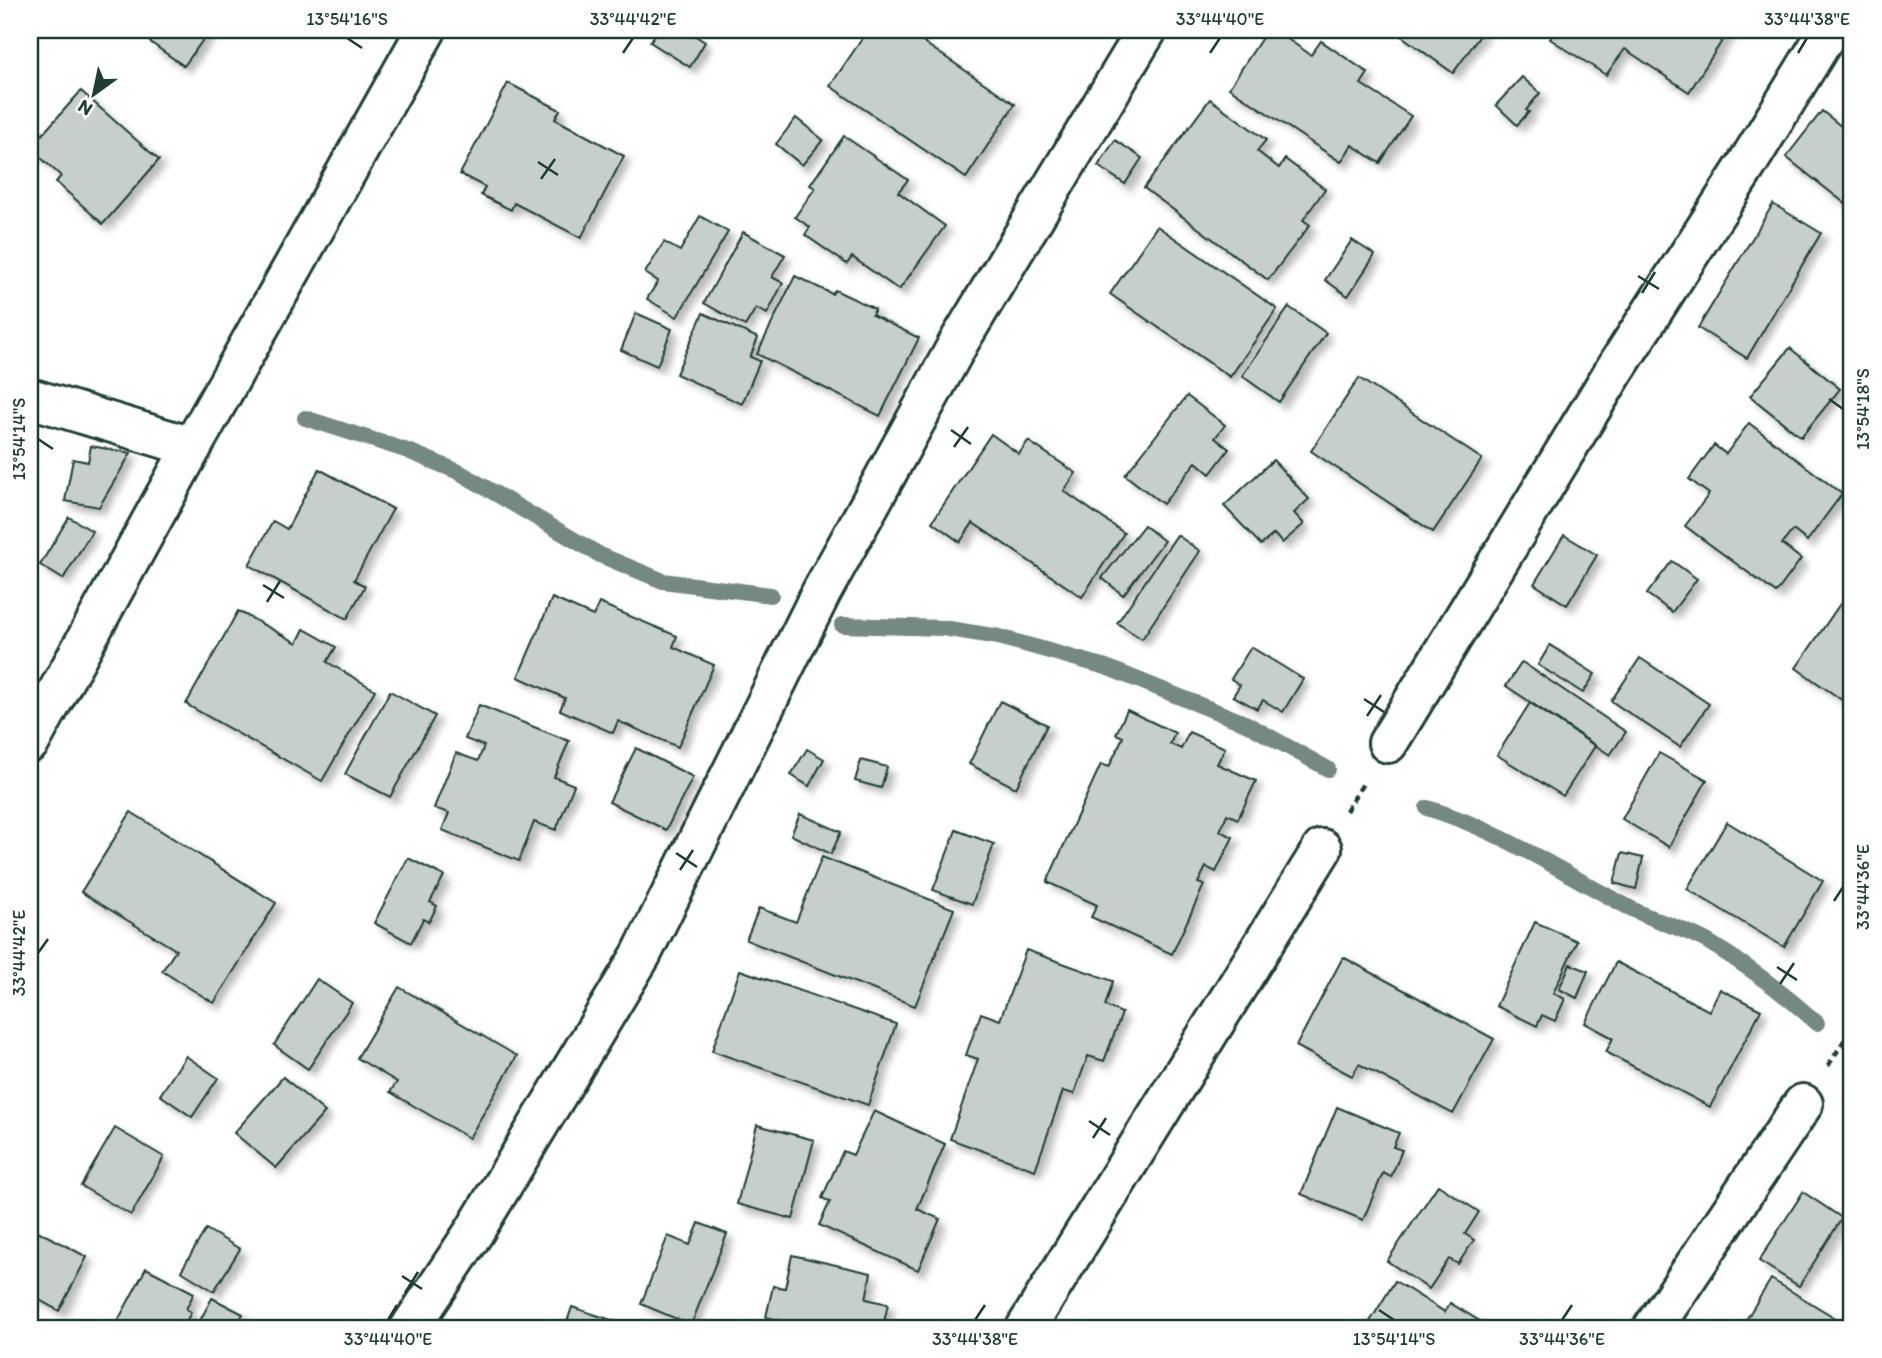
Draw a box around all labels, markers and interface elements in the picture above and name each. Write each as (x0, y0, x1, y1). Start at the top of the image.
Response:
text: 13°54'16"S (306, 8, 388, 30)
text: 33°44'42"E (590, 8, 676, 30)
text: 33°44'40"E (1176, 8, 1264, 30)
text: 33°44'38"E (1764, 8, 1850, 30)
north arrow (60, 60, 130, 130)
text: N (73, 95, 97, 121)
text: 13°54'18"S (1852, 368, 1874, 450)
text: 13°54'14"S (8, 398, 30, 480)
text: 33°44'36"E (1852, 844, 1874, 930)
text: 33°44'42"E (8, 910, 30, 996)
text: 33°44'40"E (344, 1328, 432, 1350)
text: 33°44'38"E (932, 1328, 1018, 1350)
text: 13°54'14"S (1353, 1328, 1435, 1350)
text: 33°44'36"E (1519, 1328, 1605, 1350)

